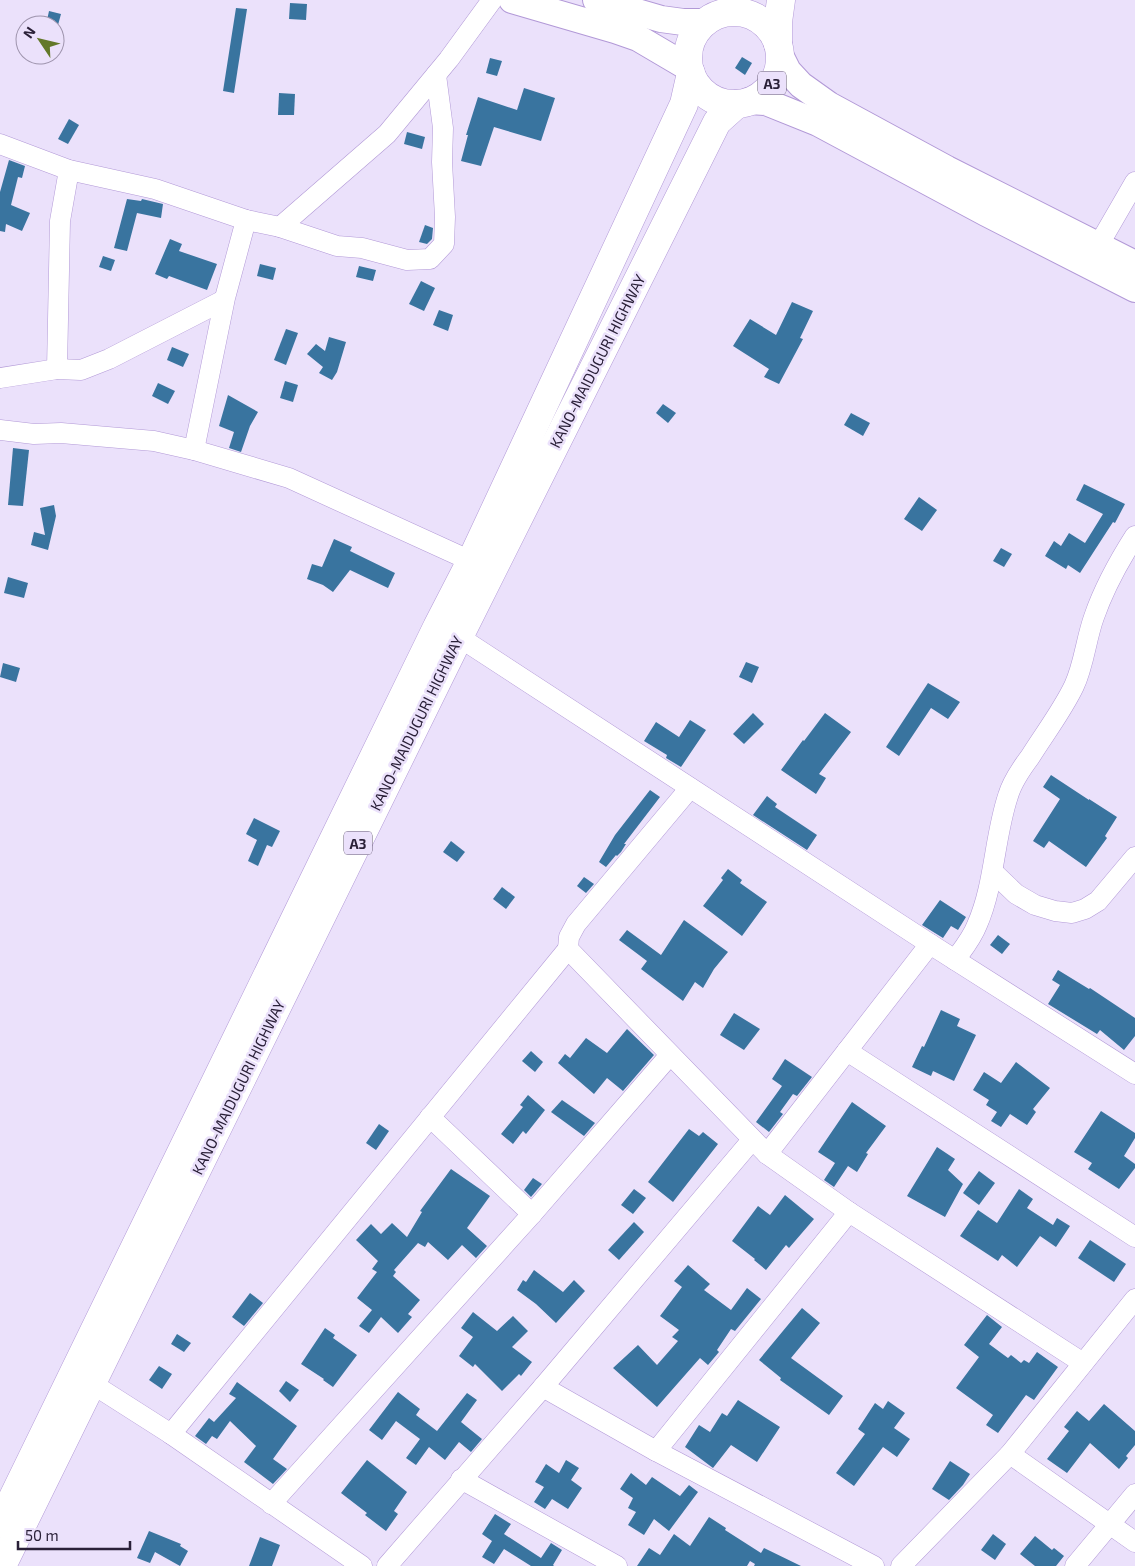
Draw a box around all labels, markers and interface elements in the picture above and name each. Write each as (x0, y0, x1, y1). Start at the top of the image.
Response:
north arrow (15, 15, 65, 65)
text: N (19, 23, 39, 41)
road number: A3 (758, 72, 786, 95)
street label: KANO-MAIDUGURI HIGHWAY (545, 271, 649, 451)
street label: KANO-MAIDUGURI HIGHWAY (366, 632, 466, 813)
road number: A3 (344, 831, 372, 854)
street label: KANO-MAIDUGURI HIGHWAY (188, 996, 288, 1177)
scale bar (18, 1518, 130, 1550)
text: 50 m (25, 1526, 59, 1544)

